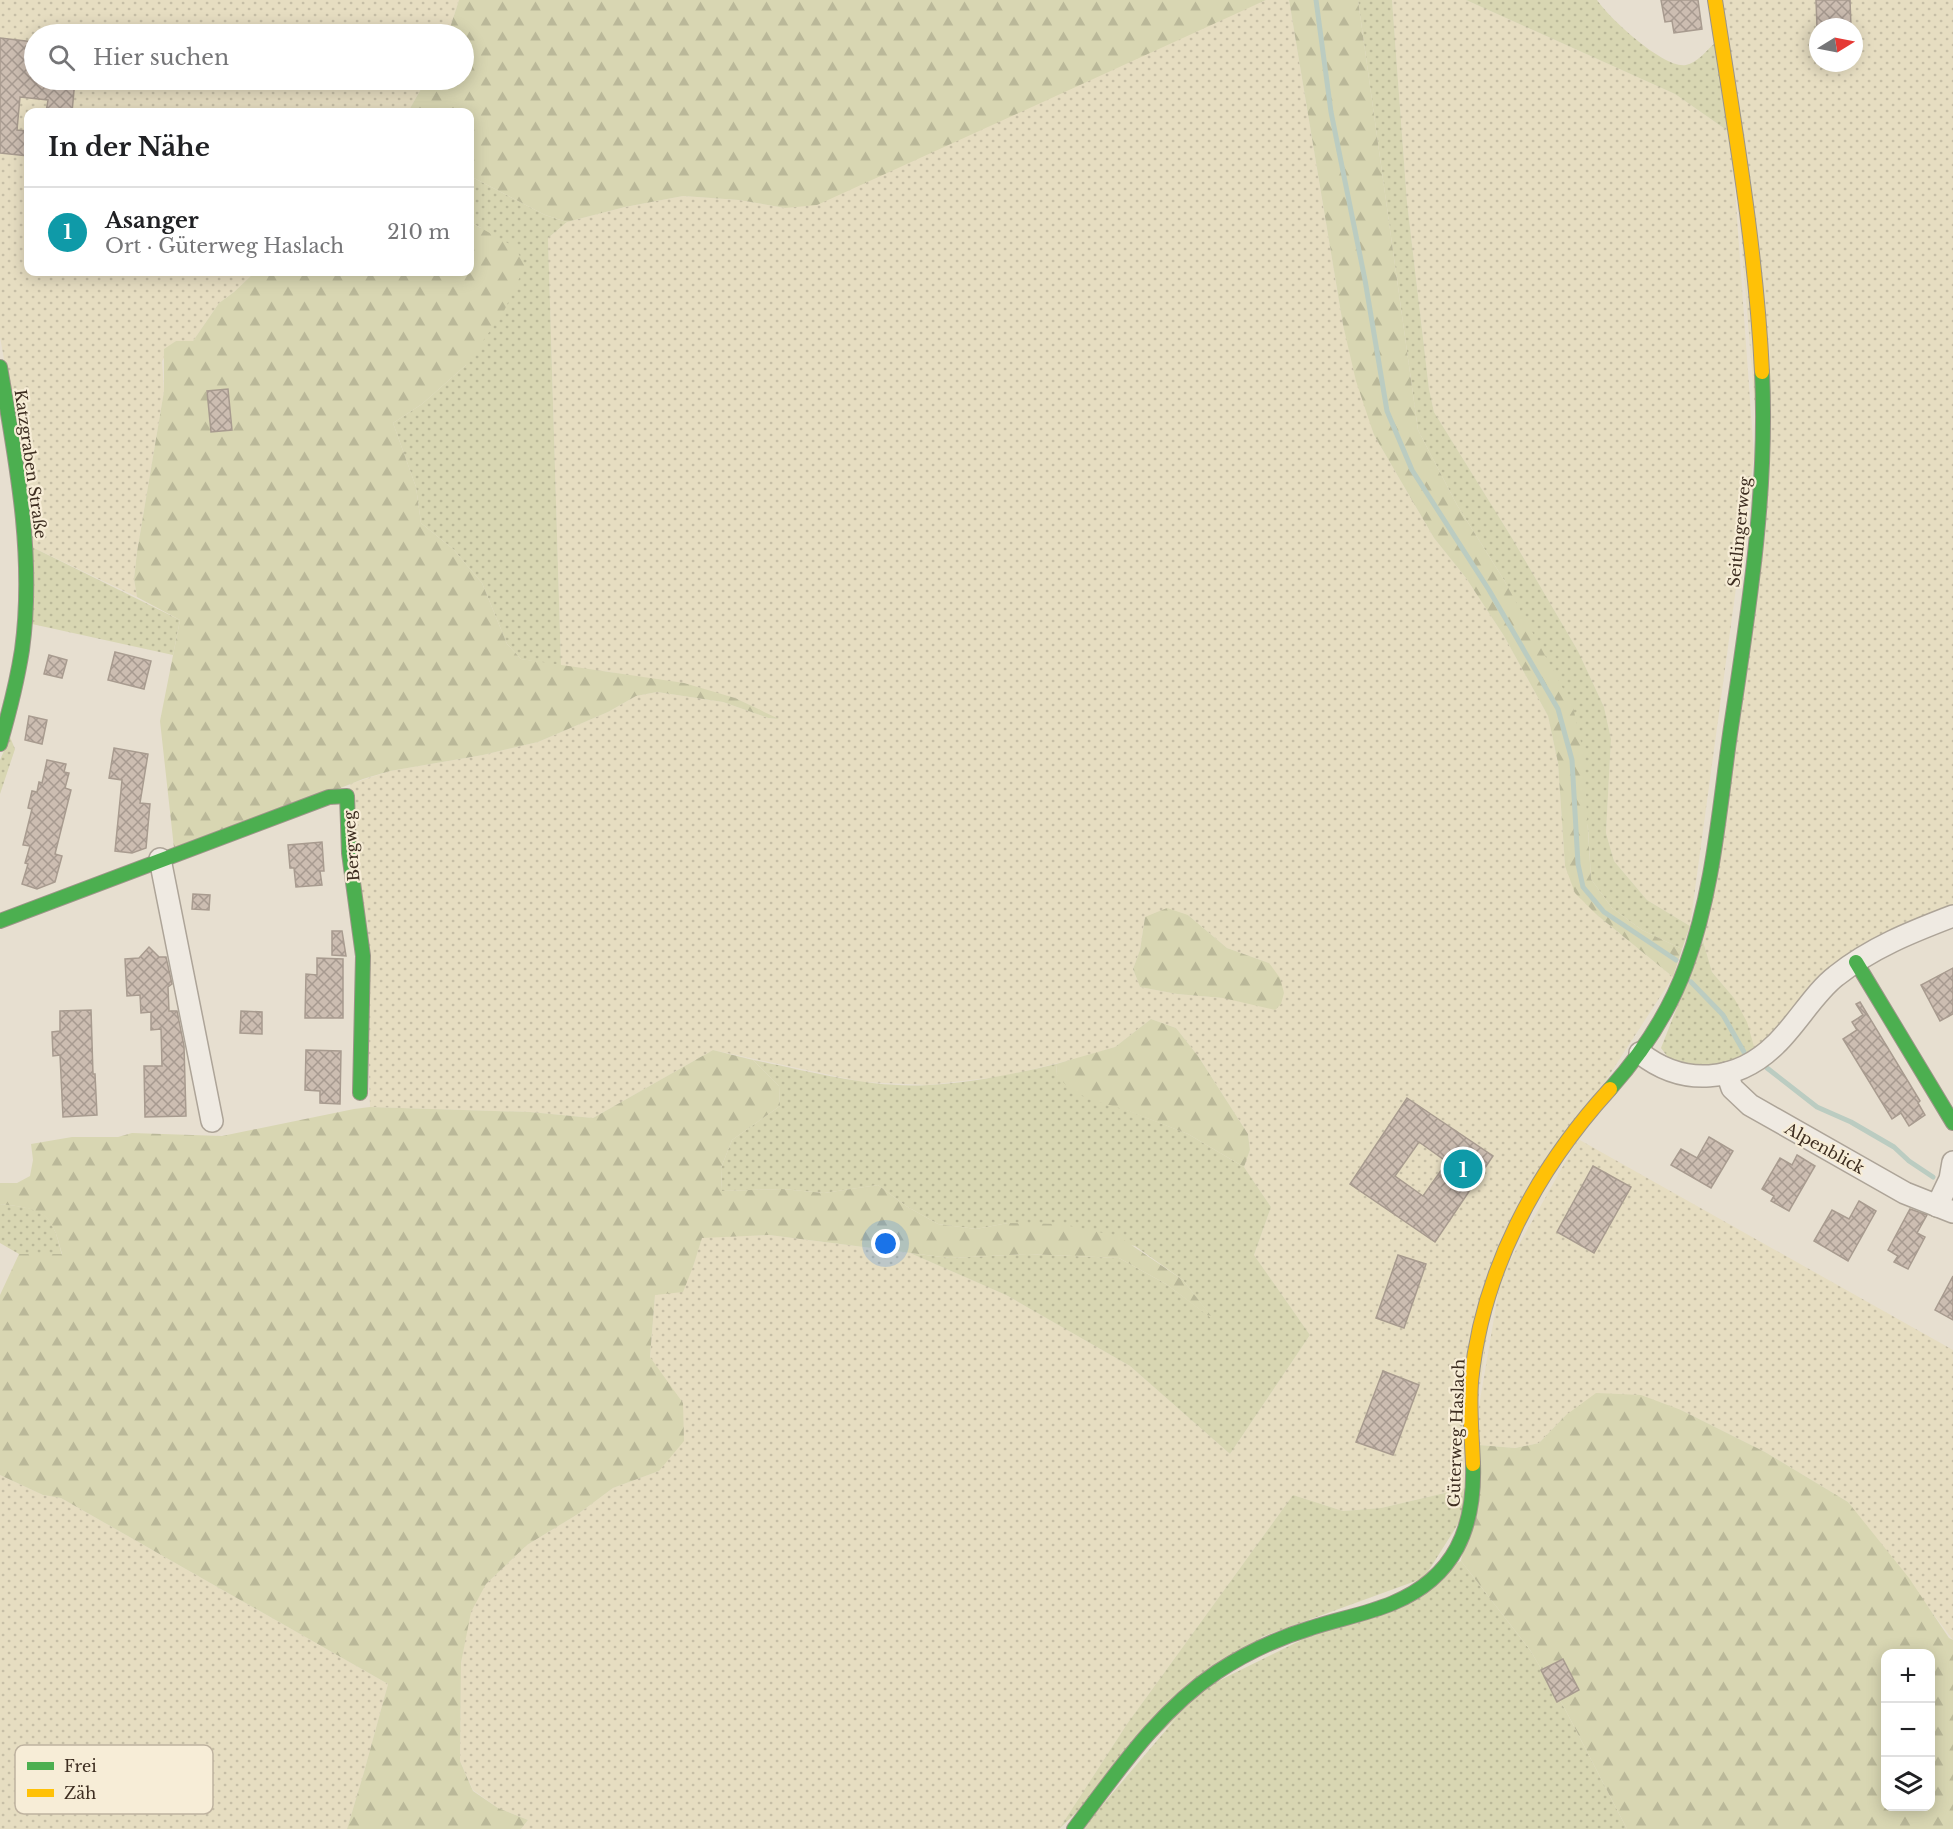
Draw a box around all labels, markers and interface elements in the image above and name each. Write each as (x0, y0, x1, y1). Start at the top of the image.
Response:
north arrow (1809, 18, 1863, 72)
search box (24, 24, 474, 90)
icon: search (45, 41, 78, 74)
text: Hier suchen (93, 44, 229, 71)
text: In der Nähe (48, 131, 210, 163)
text: Asanger (105, 207, 199, 234)
text: 1 (63, 220, 72, 244)
text: 210 m (387, 220, 450, 244)
text: Ort · Güterweg Haslach (105, 234, 344, 258)
street label: Katzgraben Straße (11, 388, 51, 540)
street label: Seitlingerweg (1723, 475, 1755, 588)
street label: Bergweg (339, 810, 363, 882)
street label: Alpenblick (1781, 1117, 1869, 1178)
pin: 1 (1444, 1146, 1482, 1192)
your location (871, 1229, 900, 1258)
street label: Güterweg Haslach (1443, 1358, 1469, 1508)
map controls (1881, 1649, 1935, 1811)
button: + (1881, 1649, 1935, 1703)
button: − (1881, 1703, 1935, 1757)
legend (15, 1745, 213, 1814)
text: Frei (64, 1756, 97, 1776)
button: layers (1881, 1757, 1935, 1811)
text: Zäh (64, 1783, 96, 1803)

